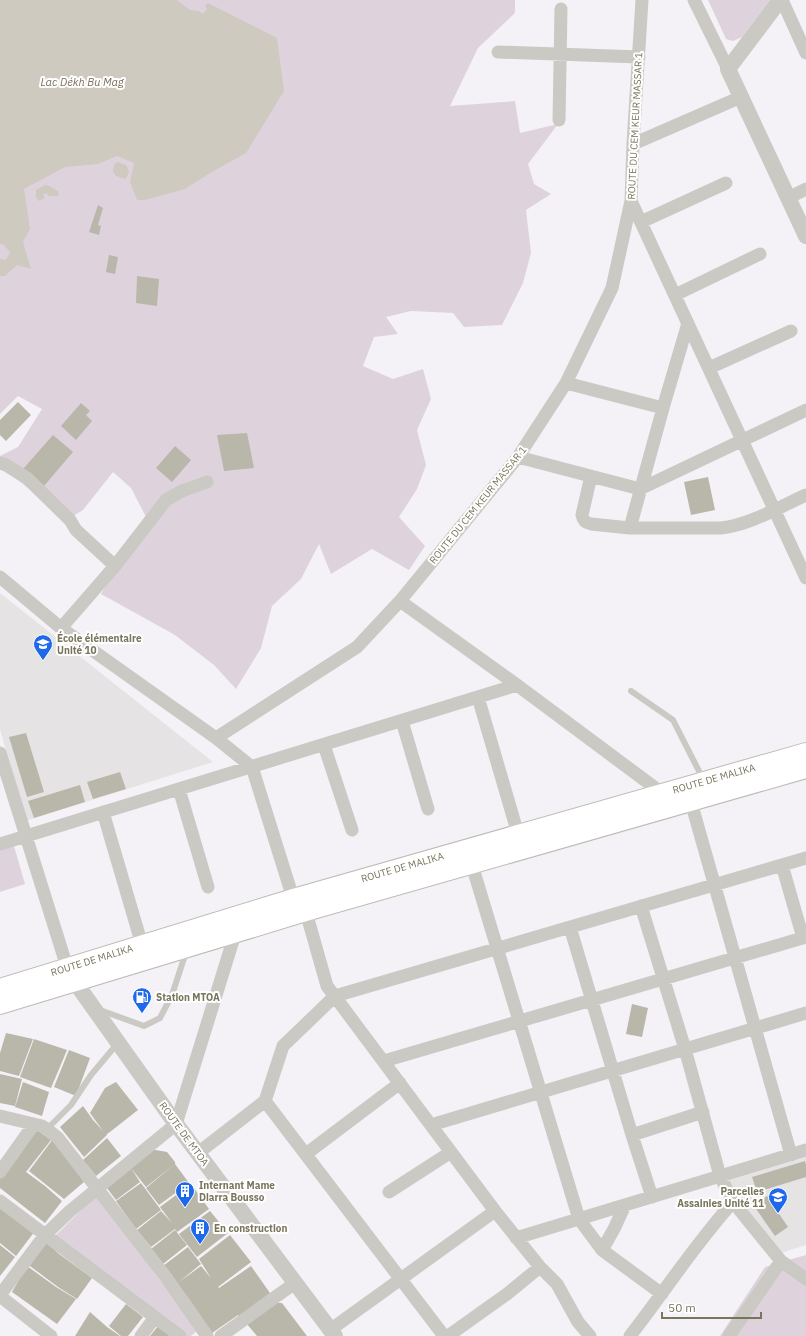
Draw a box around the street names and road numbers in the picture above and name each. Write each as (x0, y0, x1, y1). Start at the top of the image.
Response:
street label: ROUTE DU CEM KEUR MASSAR 1 (625, 52, 645, 200)
street label: ROUTE DU CEM KEUR MASSAR 1 (427, 444, 529, 566)
street label: ROUTE DE MALIKA (671, 760, 757, 796)
street label: ROUTE DE MALIKA (359, 849, 446, 885)
street label: ROUTE DE MALIKA (49, 941, 135, 979)
street label: ROUTE DE MTOA (156, 1099, 212, 1169)

